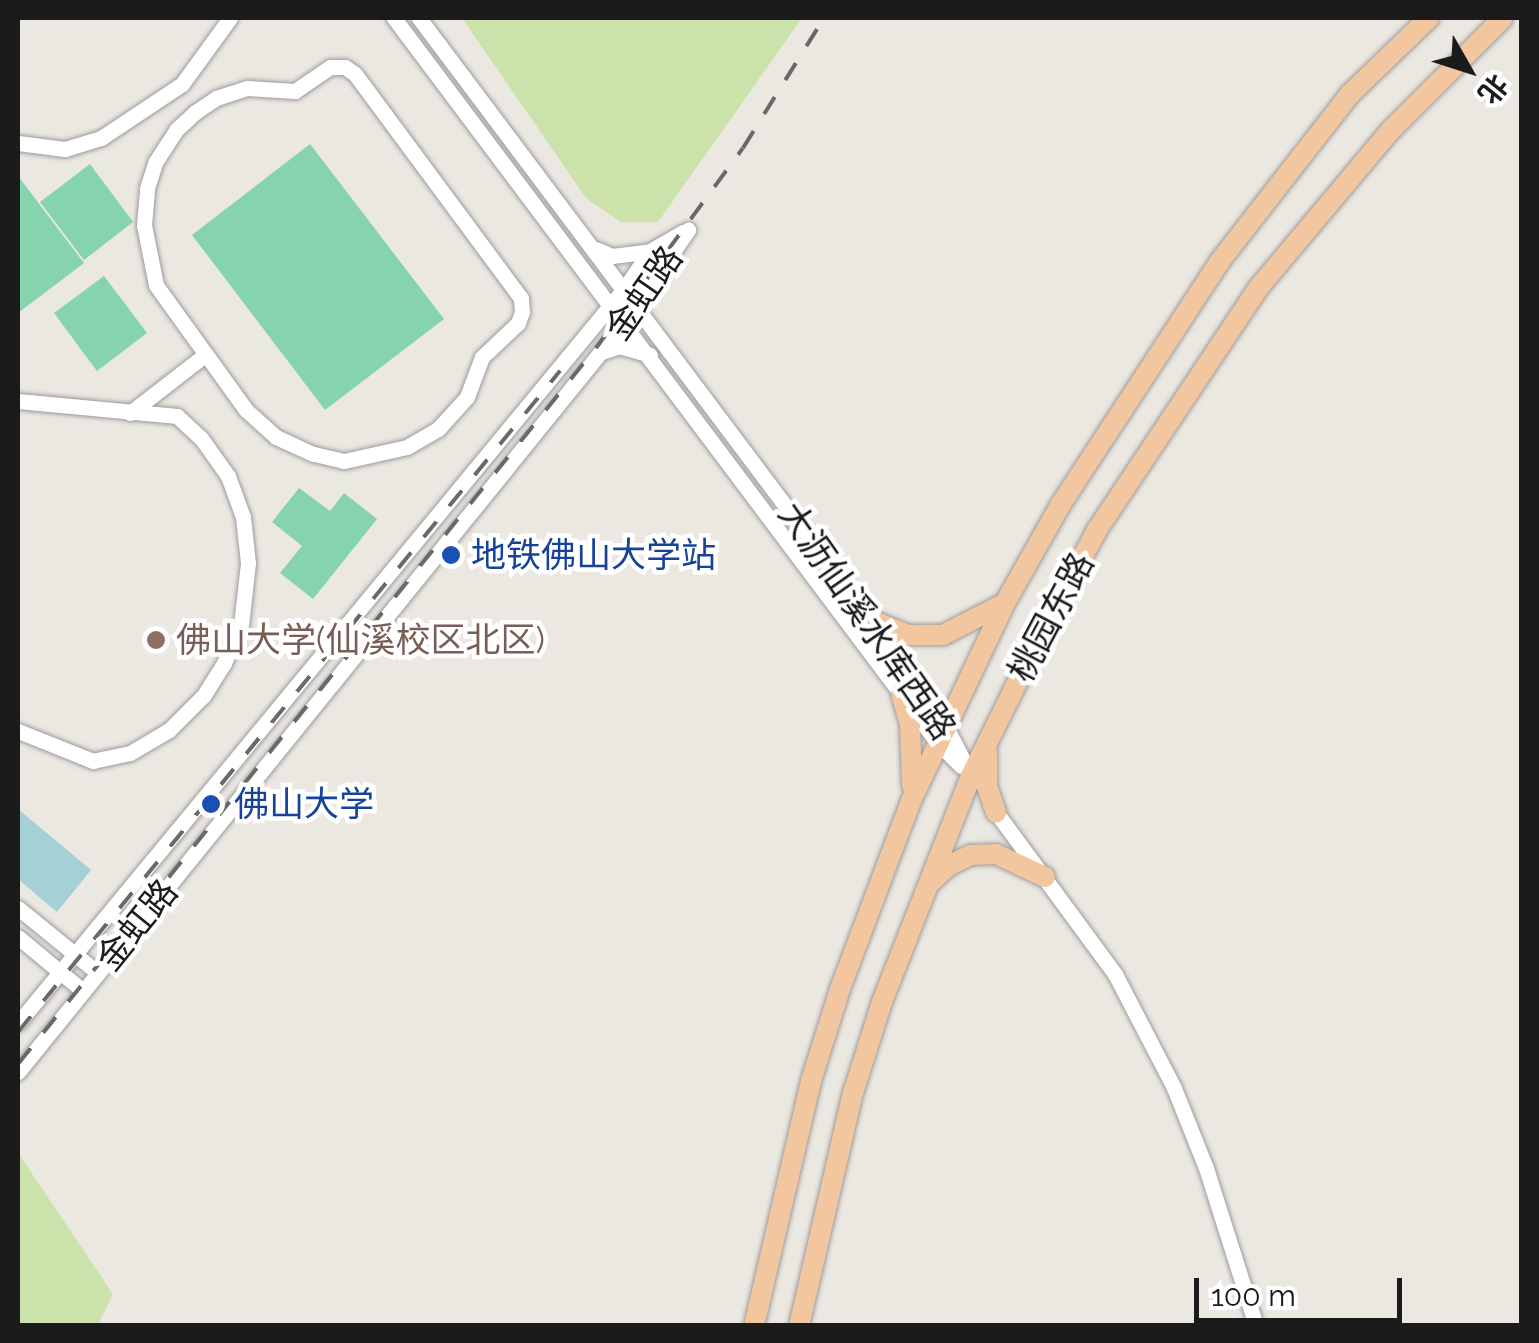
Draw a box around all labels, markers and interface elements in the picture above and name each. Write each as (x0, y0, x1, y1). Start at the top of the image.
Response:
north arrow (1419, 20, 1519, 120)
text: 北 (1471, 68, 1514, 110)
street label: 金虹路 (597, 238, 691, 348)
street label: 大沥仙溪水库西路 (769, 494, 965, 748)
place label: 地铁佛山大学站 (471, 534, 716, 576)
marker: 地铁佛山大学站 (440, 544, 462, 566)
street label: 桃园东路 (1000, 545, 1102, 689)
place label: 佛山大学(仙溪校区北区) (176, 619, 545, 661)
marker: 佛山大学(仙溪校区北区) (145, 629, 167, 651)
place label: 佛山大学 (234, 783, 374, 825)
marker: 佛山大学 (198, 791, 224, 817)
street label: 金虹路 (88, 871, 186, 979)
scale bar (1199, 1258, 1406, 1320)
text: 100 m (1211, 1278, 1296, 1313)

